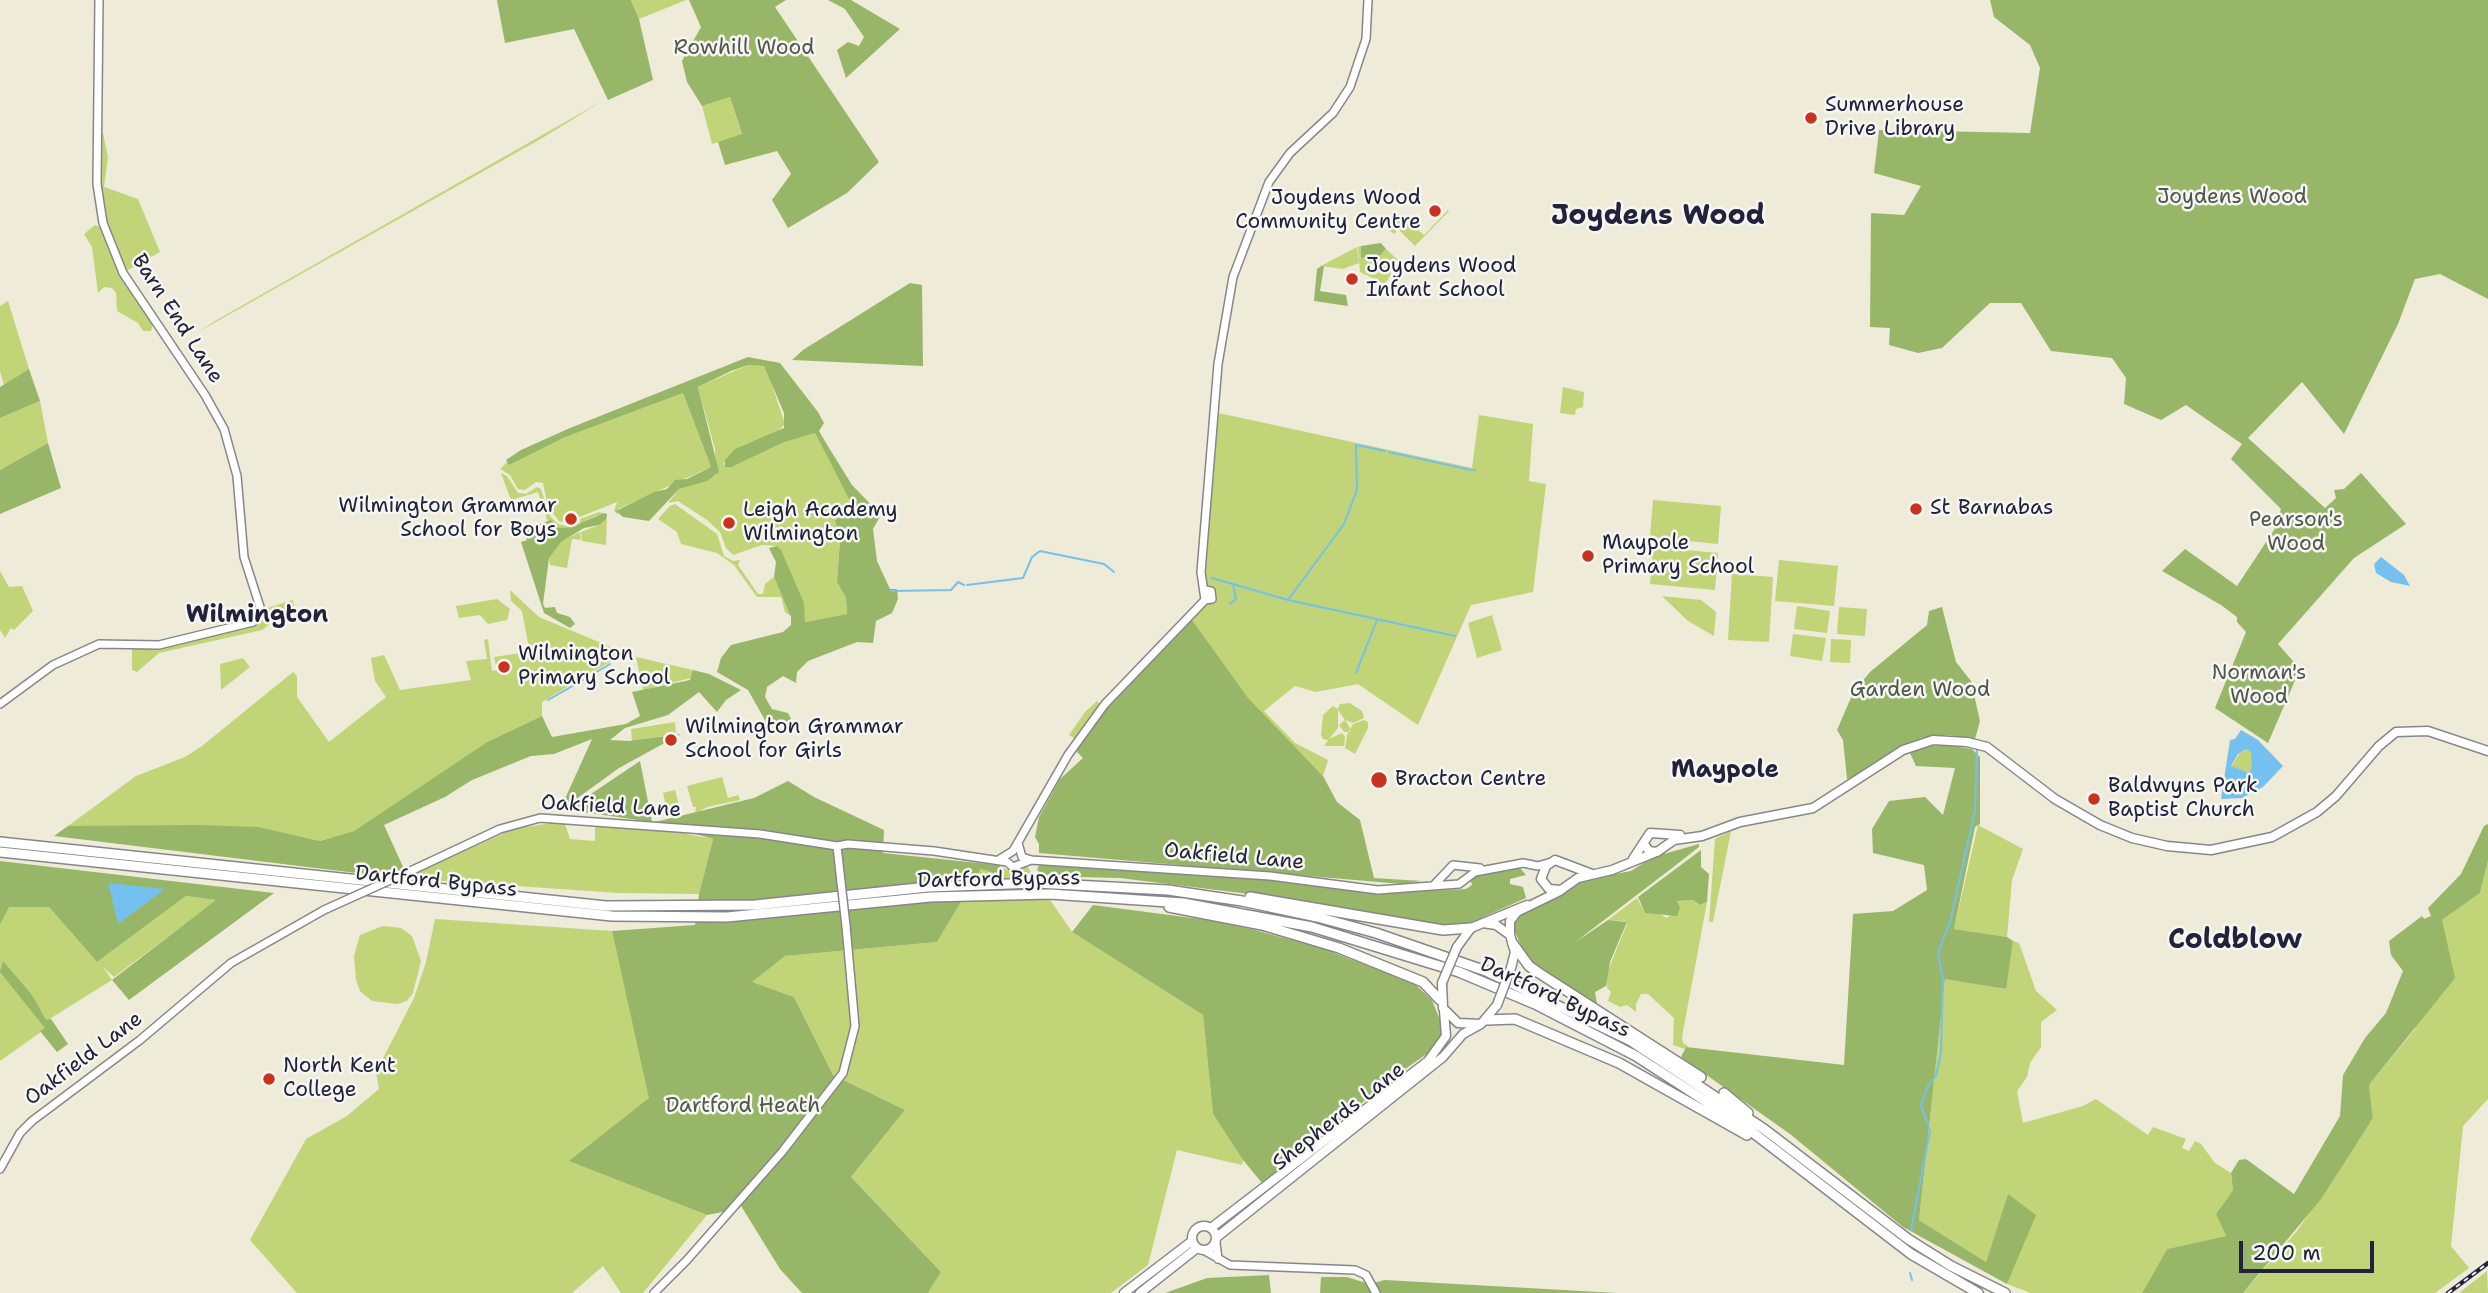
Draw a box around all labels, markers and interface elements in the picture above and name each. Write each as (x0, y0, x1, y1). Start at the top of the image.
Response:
park label: Rowhill Wood (673, 36, 815, 62)
place label: Summerhouse Drive Library (1825, 93, 1964, 143)
marker: Summerhouse Drive Library (1803, 110, 1819, 126)
park label: Joydens Wood (2157, 185, 2307, 211)
place label: Joydens Wood Community Centre (1235, 186, 1421, 236)
district label: Joydens Wood (1551, 200, 1765, 234)
marker: Joydens Wood Community Centre (1427, 203, 1443, 219)
street label: Barn End Lane (126, 250, 228, 388)
place label: Joydens Wood Infant School (1366, 254, 1516, 304)
marker: Joydens Wood Infant School (1344, 271, 1360, 287)
place label: Wilmington Grammar School for Boys (338, 494, 557, 544)
place label: St Barnabas (1930, 496, 2054, 522)
place label: Leigh Academy Wilmington (743, 498, 898, 548)
marker: St Barnabas (1908, 501, 1924, 517)
park label: Pearson's Wood (2249, 508, 2343, 558)
marker: Wilmington Grammar School for Boys (563, 511, 579, 527)
marker: Leigh Academy Wilmington (721, 515, 737, 531)
place label: Maypole Primary School (1602, 531, 1754, 581)
marker: Maypole Primary School (1580, 548, 1596, 564)
district label: Wilmington (186, 602, 328, 630)
place label: Wilmington Primary School (518, 642, 670, 692)
marker: Wilmington Primary School (496, 659, 512, 675)
park label: Norman's Wood (2212, 661, 2306, 711)
park label: Garden Wood (1850, 678, 1990, 704)
place label: Wilmington Grammar School for Girls (685, 715, 904, 765)
marker: Wilmington Grammar School for Girls (663, 732, 679, 748)
district label: Maypole (1671, 757, 1779, 785)
place label: Bracton Centre (1395, 767, 1546, 793)
marker: Bracton Centre (1369, 770, 1389, 790)
place label: Baldwyns Park Baptist Church (2108, 774, 2258, 824)
street label: Oakfield Lane (540, 791, 682, 823)
marker: Baldwyns Park Baptist Church (2086, 791, 2102, 807)
street label: Oakfield Lane (1163, 838, 1305, 876)
street label: Dartford Bypass (354, 861, 518, 903)
street label: Dartford Bypass (917, 866, 1081, 894)
district label: Coldblow (2168, 924, 2302, 958)
street label: Dartford Bypass (1476, 952, 1634, 1044)
street label: Oakfield Lane (20, 1007, 148, 1111)
place label: North Kent College (283, 1054, 396, 1104)
street label: Shepherds Lane (1268, 1057, 1410, 1177)
marker: North Kent College (261, 1071, 277, 1087)
park label: Dartford Heath (666, 1094, 820, 1120)
scale bar (2243, 1226, 2378, 1270)
text: 200 m (2252, 1239, 2321, 1267)

